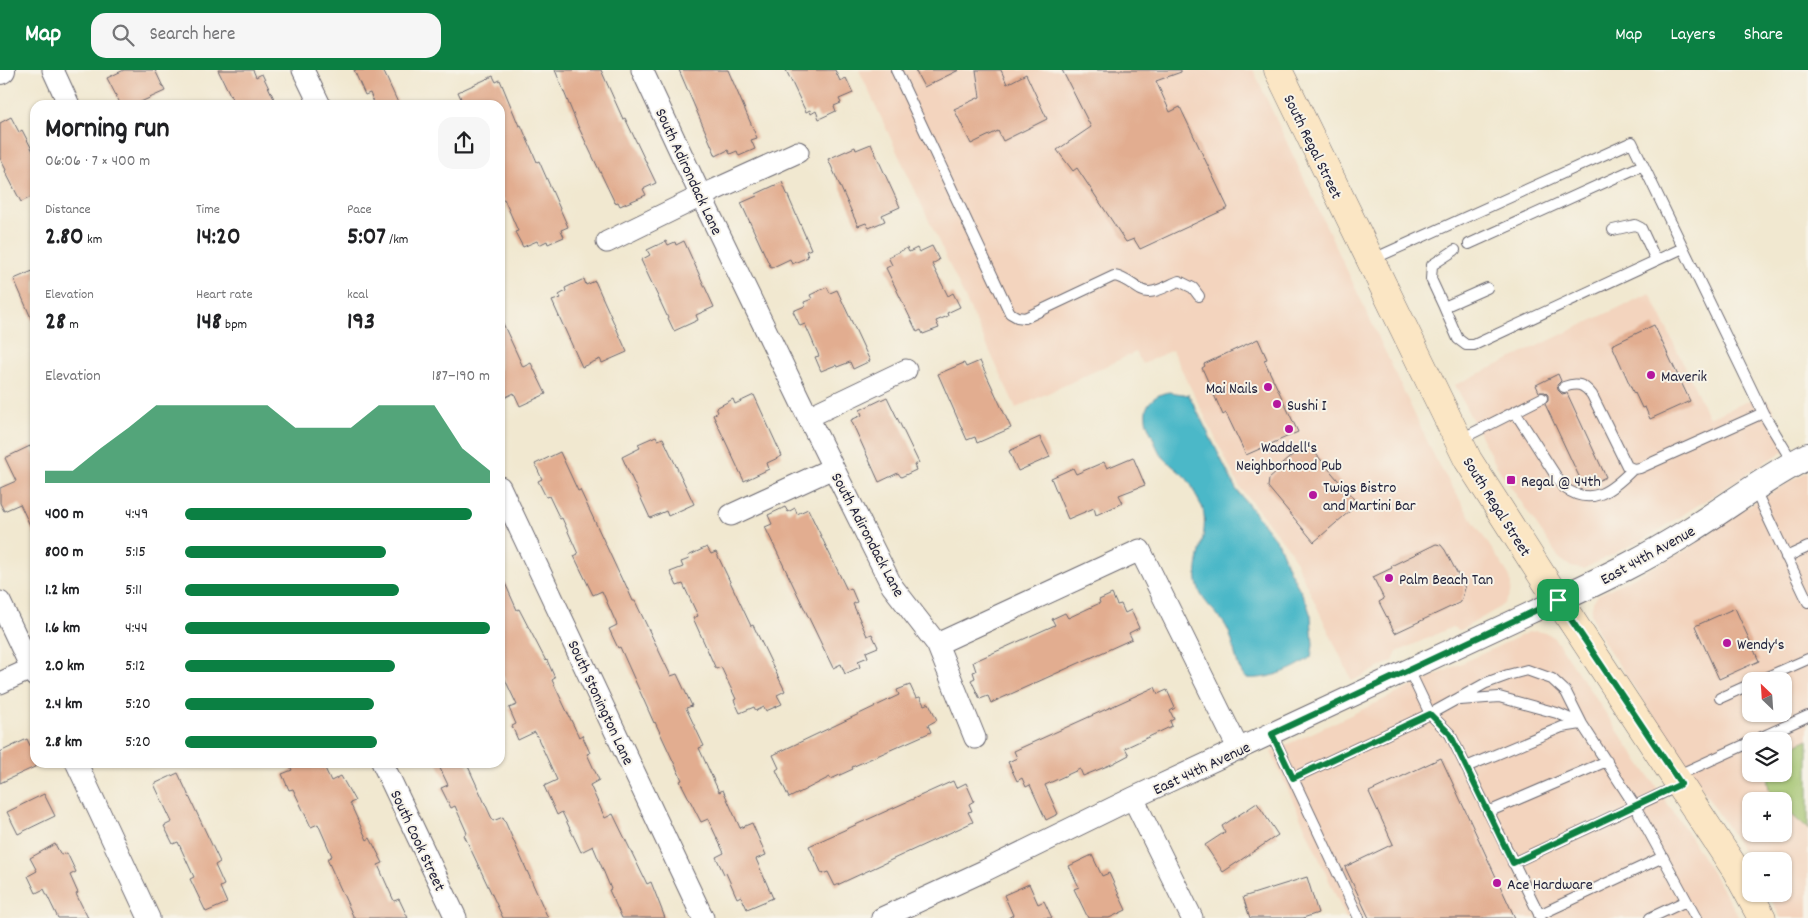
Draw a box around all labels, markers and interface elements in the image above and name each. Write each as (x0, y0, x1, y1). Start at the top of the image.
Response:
search box (91, 13, 441, 58)
text: Map (25, 18, 61, 52)
icon: search (109, 21, 137, 49)
text: Search here (149, 22, 235, 49)
text: Map (1615, 23, 1642, 48)
text: Layers (1670, 23, 1716, 48)
text: Share (1744, 23, 1783, 48)
street label: South Regal Street (1277, 91, 1347, 203)
street label: South Adirondack Lane (648, 105, 727, 239)
text: Morning run (45, 111, 169, 151)
button: share (438, 117, 490, 169)
text: 06:06 · 7 × 400 m (45, 150, 150, 173)
text: Distance (45, 200, 91, 220)
text: Time (196, 200, 220, 220)
text: Pace (347, 200, 372, 220)
text: 2.80 (45, 220, 84, 256)
text: 14:20 (196, 220, 241, 256)
text: 5:07 (347, 220, 386, 256)
text: km (84, 230, 102, 250)
text: /km (386, 230, 409, 250)
text: Elevation (45, 285, 94, 305)
text: Heart rate (196, 285, 253, 305)
text: kcal (347, 285, 368, 305)
text: 28 (45, 305, 66, 341)
text: 148 (196, 305, 222, 341)
text: 193 (347, 305, 375, 341)
text: m (66, 315, 79, 335)
text: bpm (222, 315, 247, 335)
text: Elevation (45, 365, 101, 388)
text: 187–190 m (432, 365, 490, 388)
place label: Maverik (1661, 366, 1707, 389)
marker: Maverik (1645, 369, 1657, 381)
place label: Mai Nails (1206, 378, 1258, 401)
marker: Mai Nails (1262, 381, 1274, 393)
place label: Sushi I (1287, 395, 1327, 418)
marker: Sushi I (1271, 398, 1283, 410)
marker: Waddell's Neighborhood Pub (1283, 423, 1295, 435)
place label: Waddell's Neighborhood Pub (1236, 437, 1342, 478)
street label: South Regal Street (1456, 453, 1536, 562)
street label: South Adirondack Lane (824, 469, 909, 601)
place label: Regal @ 44th (1521, 471, 1601, 494)
marker: Regal @ 44th (1505, 474, 1517, 486)
place label: Twigs Bistro and Martini Bar (1323, 477, 1416, 518)
marker: Twigs Bistro and Martini Bar (1307, 489, 1319, 501)
text: 400 m (45, 503, 84, 526)
text: 4:49 (125, 503, 148, 526)
street label: East 44th Avenue (1597, 521, 1700, 592)
text: 800 m (45, 541, 84, 564)
text: 5:15 (125, 541, 146, 564)
place label: Palm Beach Tan (1399, 569, 1493, 592)
marker: Palm Beach Tan (1383, 572, 1395, 584)
text: 1.2 km (45, 579, 79, 602)
text: 5:11 (125, 579, 142, 602)
pin (1537, 579, 1579, 621)
icon: arrive (1544, 586, 1572, 614)
text: 1.6 km (45, 617, 80, 640)
text: 4:44 (125, 617, 148, 640)
place label: Wendy's (1737, 634, 1785, 657)
street label: South Stonington Lane (561, 637, 639, 769)
marker: Wendy's (1721, 637, 1733, 649)
text: 2.0 km (45, 655, 85, 678)
text: 5:12 (125, 655, 146, 678)
north arrow (1742, 672, 1792, 722)
map controls (1742, 672, 1792, 902)
text: 2.4 km (45, 693, 83, 716)
text: 5:20 (125, 693, 151, 716)
text: 2.8 km (45, 731, 82, 754)
text: 5:20 (125, 731, 151, 754)
button: layers (1742, 732, 1792, 782)
street label: East 44th Avenue (1150, 737, 1255, 802)
street label: South Cook Street (383, 787, 450, 895)
button: + (1742, 792, 1792, 842)
button: − (1742, 852, 1792, 902)
place label: Ace Hardware (1507, 874, 1593, 897)
marker: Ace Hardware (1491, 877, 1503, 889)

